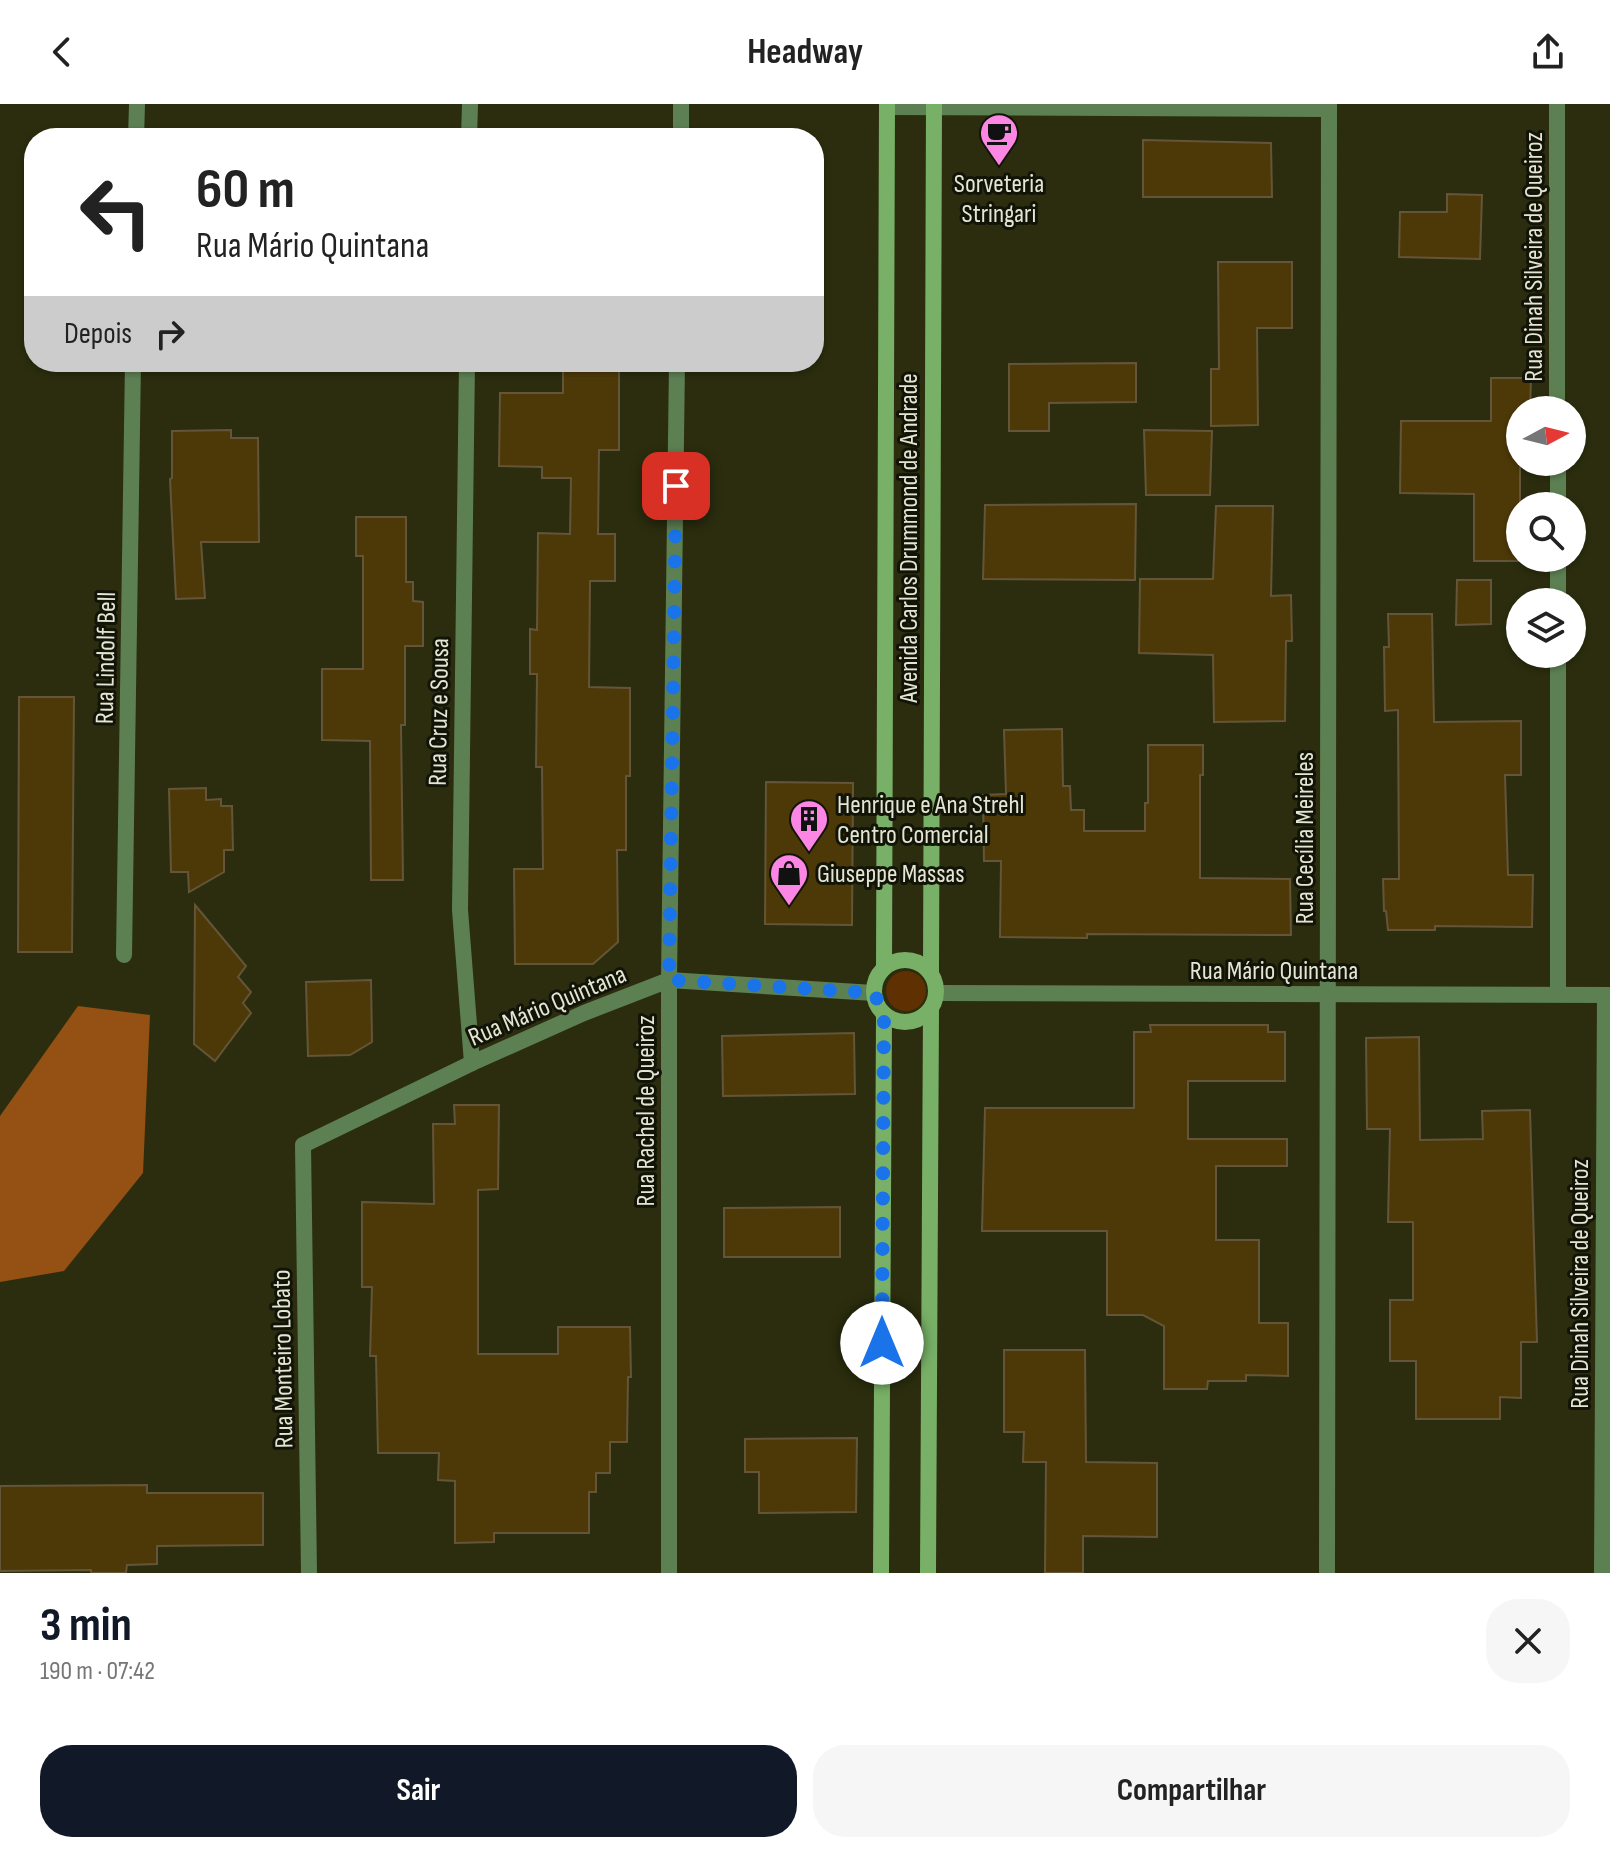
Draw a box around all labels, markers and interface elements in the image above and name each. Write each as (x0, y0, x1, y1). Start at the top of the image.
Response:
icon: back (40, 30, 84, 74)
icon: share (1526, 30, 1570, 74)
text: Headway (747, 31, 863, 74)
cafe icon: Sorveteria Stringari (978, 112, 1020, 167)
street label: Rua Dinah Silveira de Queiroz (1519, 132, 1550, 382)
text: 60 m (196, 157, 295, 224)
icon: left (64, 160, 168, 264)
place label: Sorveteria Stringari (954, 169, 1044, 230)
text: Rua Mário Quintana (196, 225, 429, 268)
icon: right (148, 312, 192, 356)
text: Depois (64, 316, 132, 352)
street label: Avenida Carlos Drummond de Andrade (894, 373, 925, 704)
north arrow (1506, 396, 1586, 476)
map controls (1506, 396, 1586, 668)
pin (642, 452, 710, 520)
icon: arrive (654, 464, 698, 508)
button: search (1506, 492, 1586, 572)
button: layers (1506, 588, 1586, 668)
street label: Rua Lindolf Bell (90, 592, 123, 724)
street label: Rua Cruz e Sousa (423, 638, 456, 786)
street label: Rua Cecília Meireles (1290, 752, 1321, 924)
place label: Henrique e Ana Strehl Centro Comercial (837, 790, 1024, 851)
building icon: Henrique e Ana Strehl Centro Comercial (788, 798, 830, 853)
shop icon: Giuseppe Massas (768, 852, 810, 907)
place label: Giuseppe Massas (817, 859, 965, 890)
street label: Rua Mário Quintana (1190, 956, 1358, 987)
street label: Rua Mário Quintana (464, 959, 631, 1054)
street label: Rua Rachel de Queiroz (631, 1015, 662, 1207)
street label: Rua Dinah Silveira de Queiroz (1565, 1159, 1596, 1409)
street label: Rua Monteiro Lobato (266, 1269, 301, 1449)
position arrow (840, 1301, 924, 1385)
text: 3 min (40, 1597, 132, 1654)
button: close (1486, 1599, 1570, 1683)
text: 190 m · 07:42 (40, 1656, 155, 1687)
button: Sair (40, 1745, 797, 1837)
button: Compartilhar (813, 1745, 1570, 1837)

